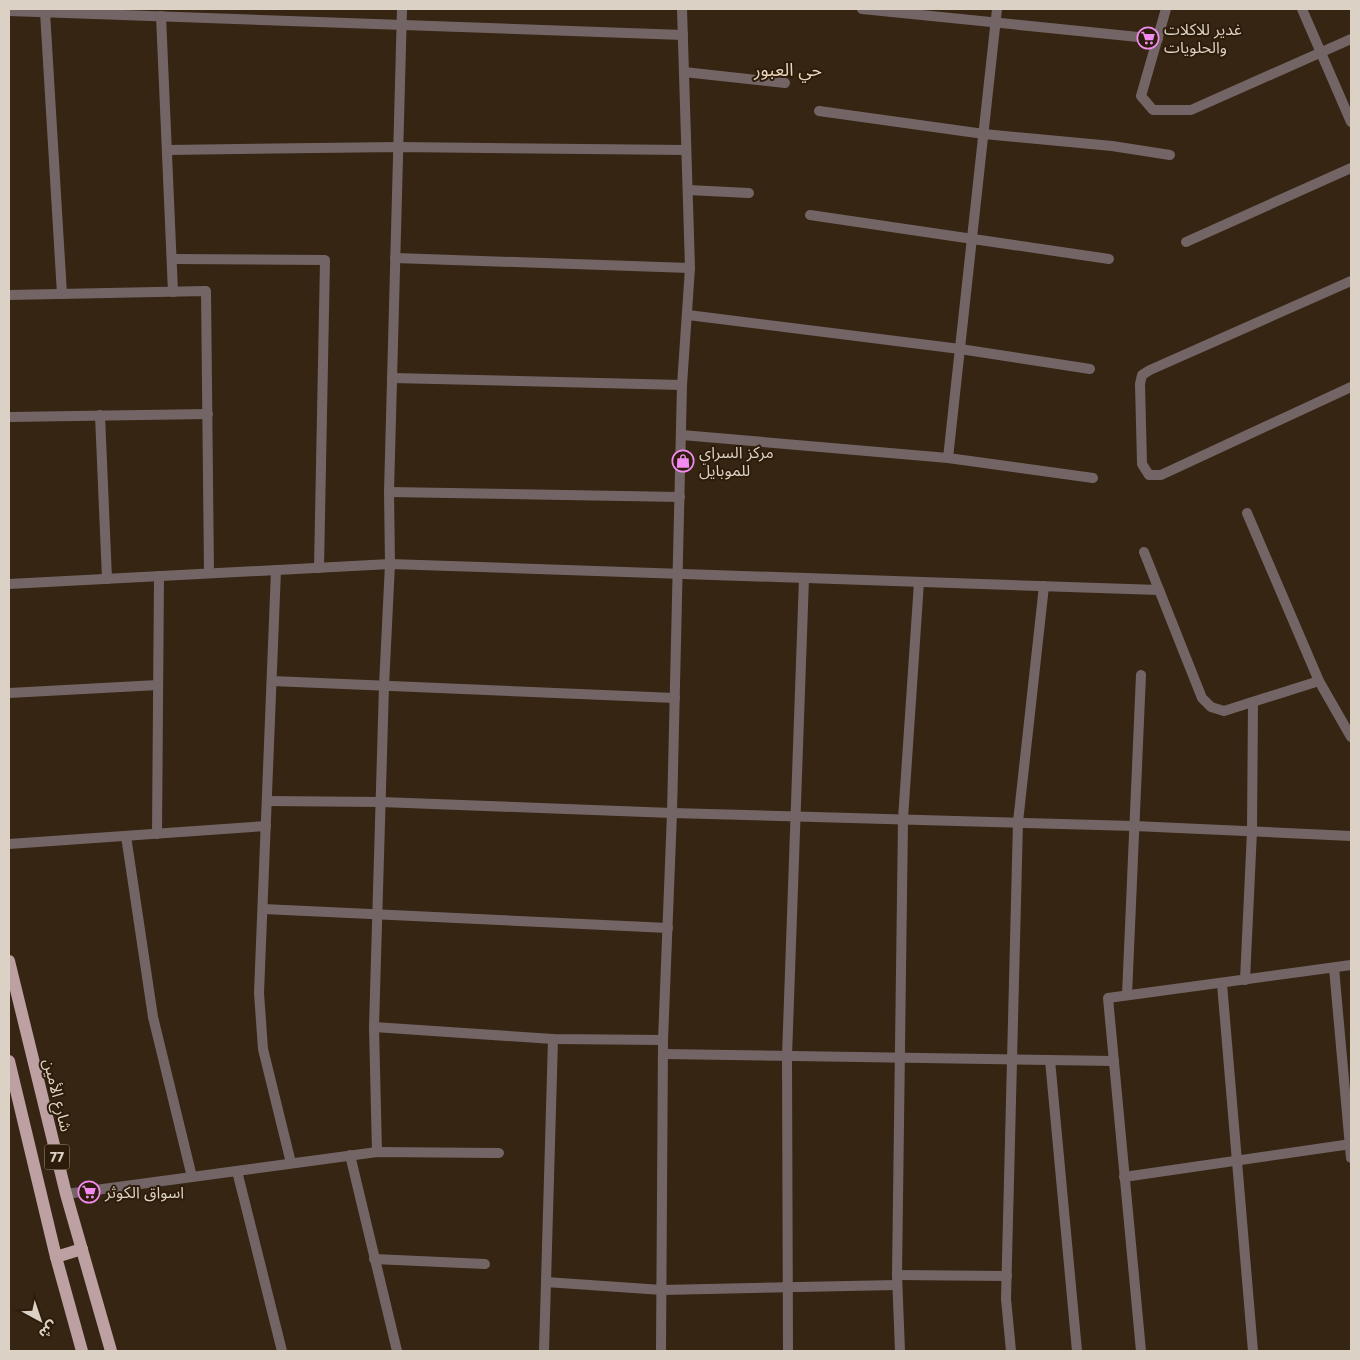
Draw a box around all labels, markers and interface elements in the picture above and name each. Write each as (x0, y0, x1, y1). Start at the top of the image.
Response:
place label: غدير للاكلات والحلويات (1164, 20, 1242, 57)
supermarket icon: غدير للاكلات والحلويات (1136, 26, 1160, 50)
district label: حي العبور (753, 59, 822, 83)
place label: مركز السراي للموبايل (699, 443, 774, 480)
shop icon: مركز السراي للموبايل (671, 449, 695, 473)
street label: شارع الأمين (36, 1057, 76, 1134)
road number: 77 (44, 1144, 70, 1170)
supermarket icon: اسواق الكوثر (77, 1180, 101, 1204)
place label: اسواق الكوثر (104, 1183, 184, 1202)
north arrow (15, 1295, 65, 1345)
text: ش (35, 1317, 61, 1342)

